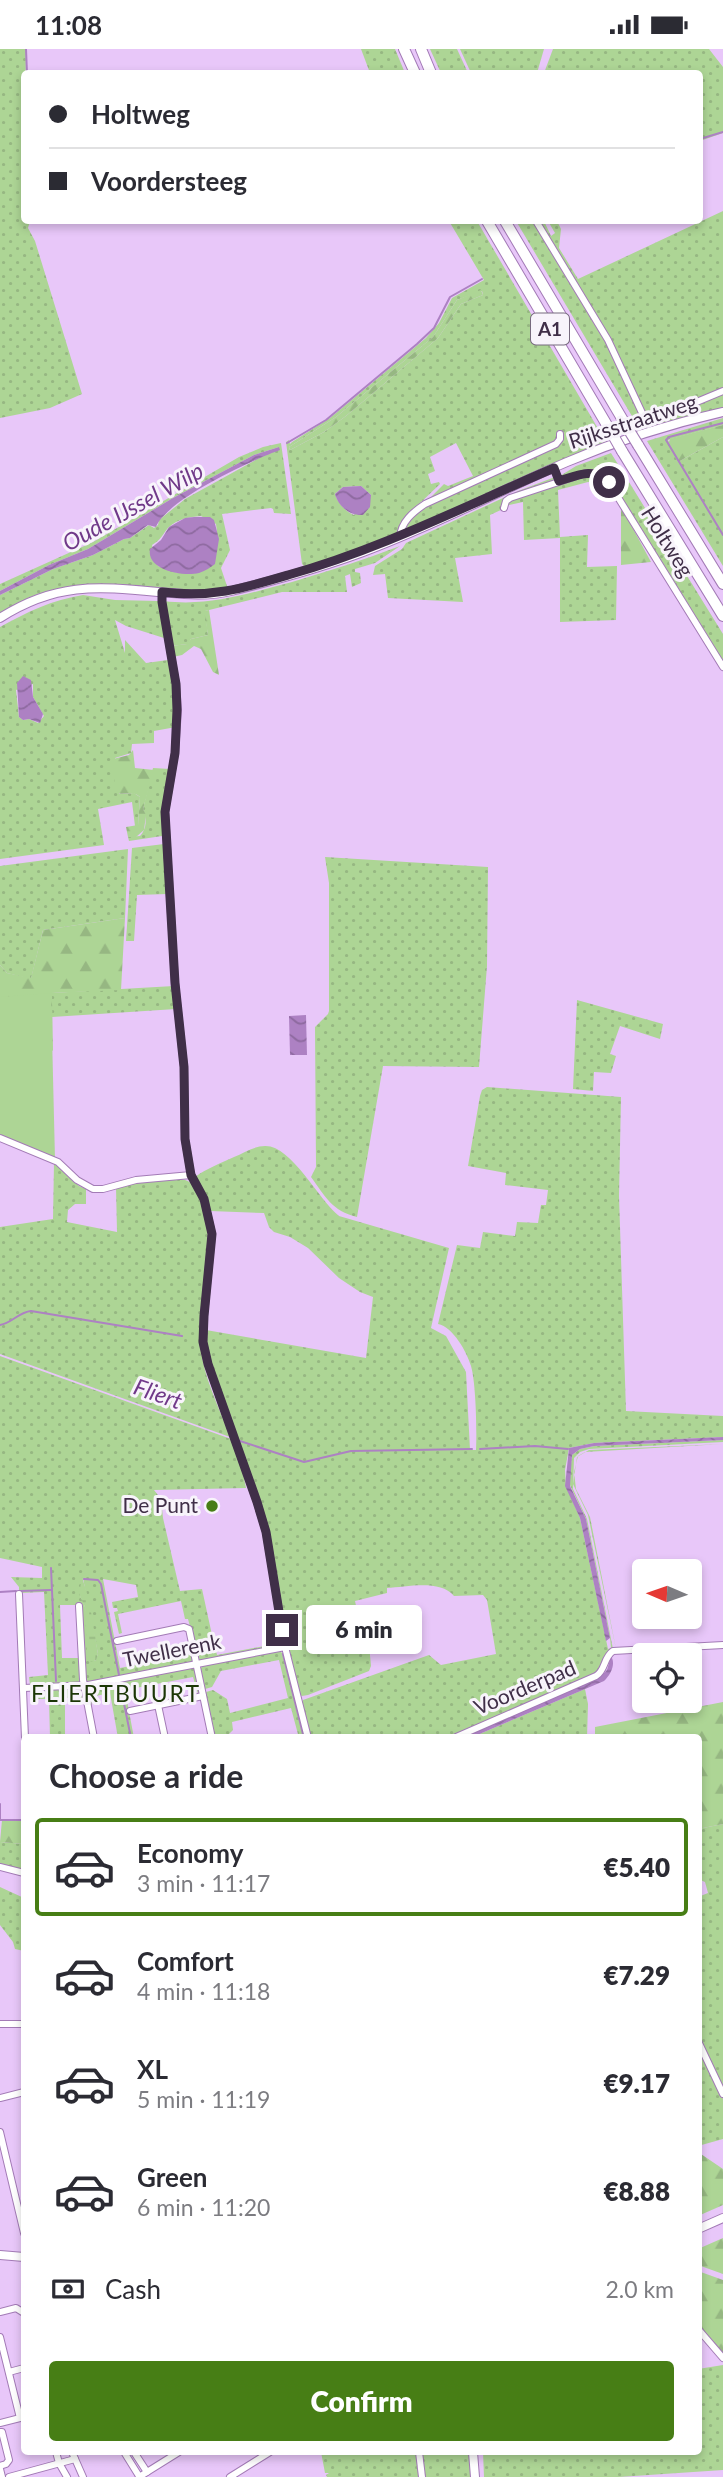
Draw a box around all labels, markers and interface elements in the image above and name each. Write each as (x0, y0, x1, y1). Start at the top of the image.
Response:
text: 11:08 (35, 9, 102, 41)
text: Holtweg (91, 98, 190, 130)
text: Voordersteeg (91, 165, 247, 197)
road number: A1 (531, 313, 569, 345)
street label: Rijksstraatweg (565, 388, 700, 453)
water label: Oude IJssel Wilp (57, 456, 208, 556)
route start (593, 466, 625, 498)
street label: Holtweg (637, 501, 700, 581)
water label: Fliert (130, 1372, 186, 1414)
place label: De Punt (122, 1492, 198, 1517)
marker: De Punt (204, 1498, 220, 1514)
north arrow (632, 1559, 702, 1629)
map controls (632, 1559, 702, 1713)
callout: 6 min (306, 1605, 422, 1655)
route end (266, 1614, 298, 1646)
text: 6 min (335, 1615, 393, 1643)
street label: Twellerenk (120, 1628, 223, 1671)
button: locate (632, 1643, 702, 1713)
street label: Voorderpad (470, 1654, 579, 1719)
district label: FLIERTBUURT (31, 1679, 201, 1707)
text: Choose a ride (49, 1756, 243, 1795)
icon: car (53, 1836, 116, 1899)
text: Economy (137, 1837, 243, 1869)
text: €5.40 (603, 1851, 670, 1883)
text: 3 min · 11:17 (137, 1869, 270, 1897)
icon: car (53, 1944, 116, 2007)
text: Comfort (137, 1945, 234, 1977)
text: €7.29 (603, 1959, 670, 1991)
text: 4 min · 11:18 (137, 1977, 270, 2005)
icon: car (53, 2052, 116, 2115)
text: XL (137, 2053, 168, 2085)
text: €9.17 (603, 2067, 670, 2099)
text: 5 min · 11:19 (137, 2085, 270, 2113)
icon: car (53, 2160, 116, 2223)
text: Green (137, 2161, 207, 2193)
text: €8.88 (603, 2175, 670, 2207)
text: 6 min · 11:20 (137, 2193, 270, 2221)
icon: cash (49, 2270, 87, 2308)
text: Cash (105, 2273, 161, 2305)
text: 2.0 km (605, 2275, 674, 2303)
button: Confirm (49, 2361, 674, 2441)

